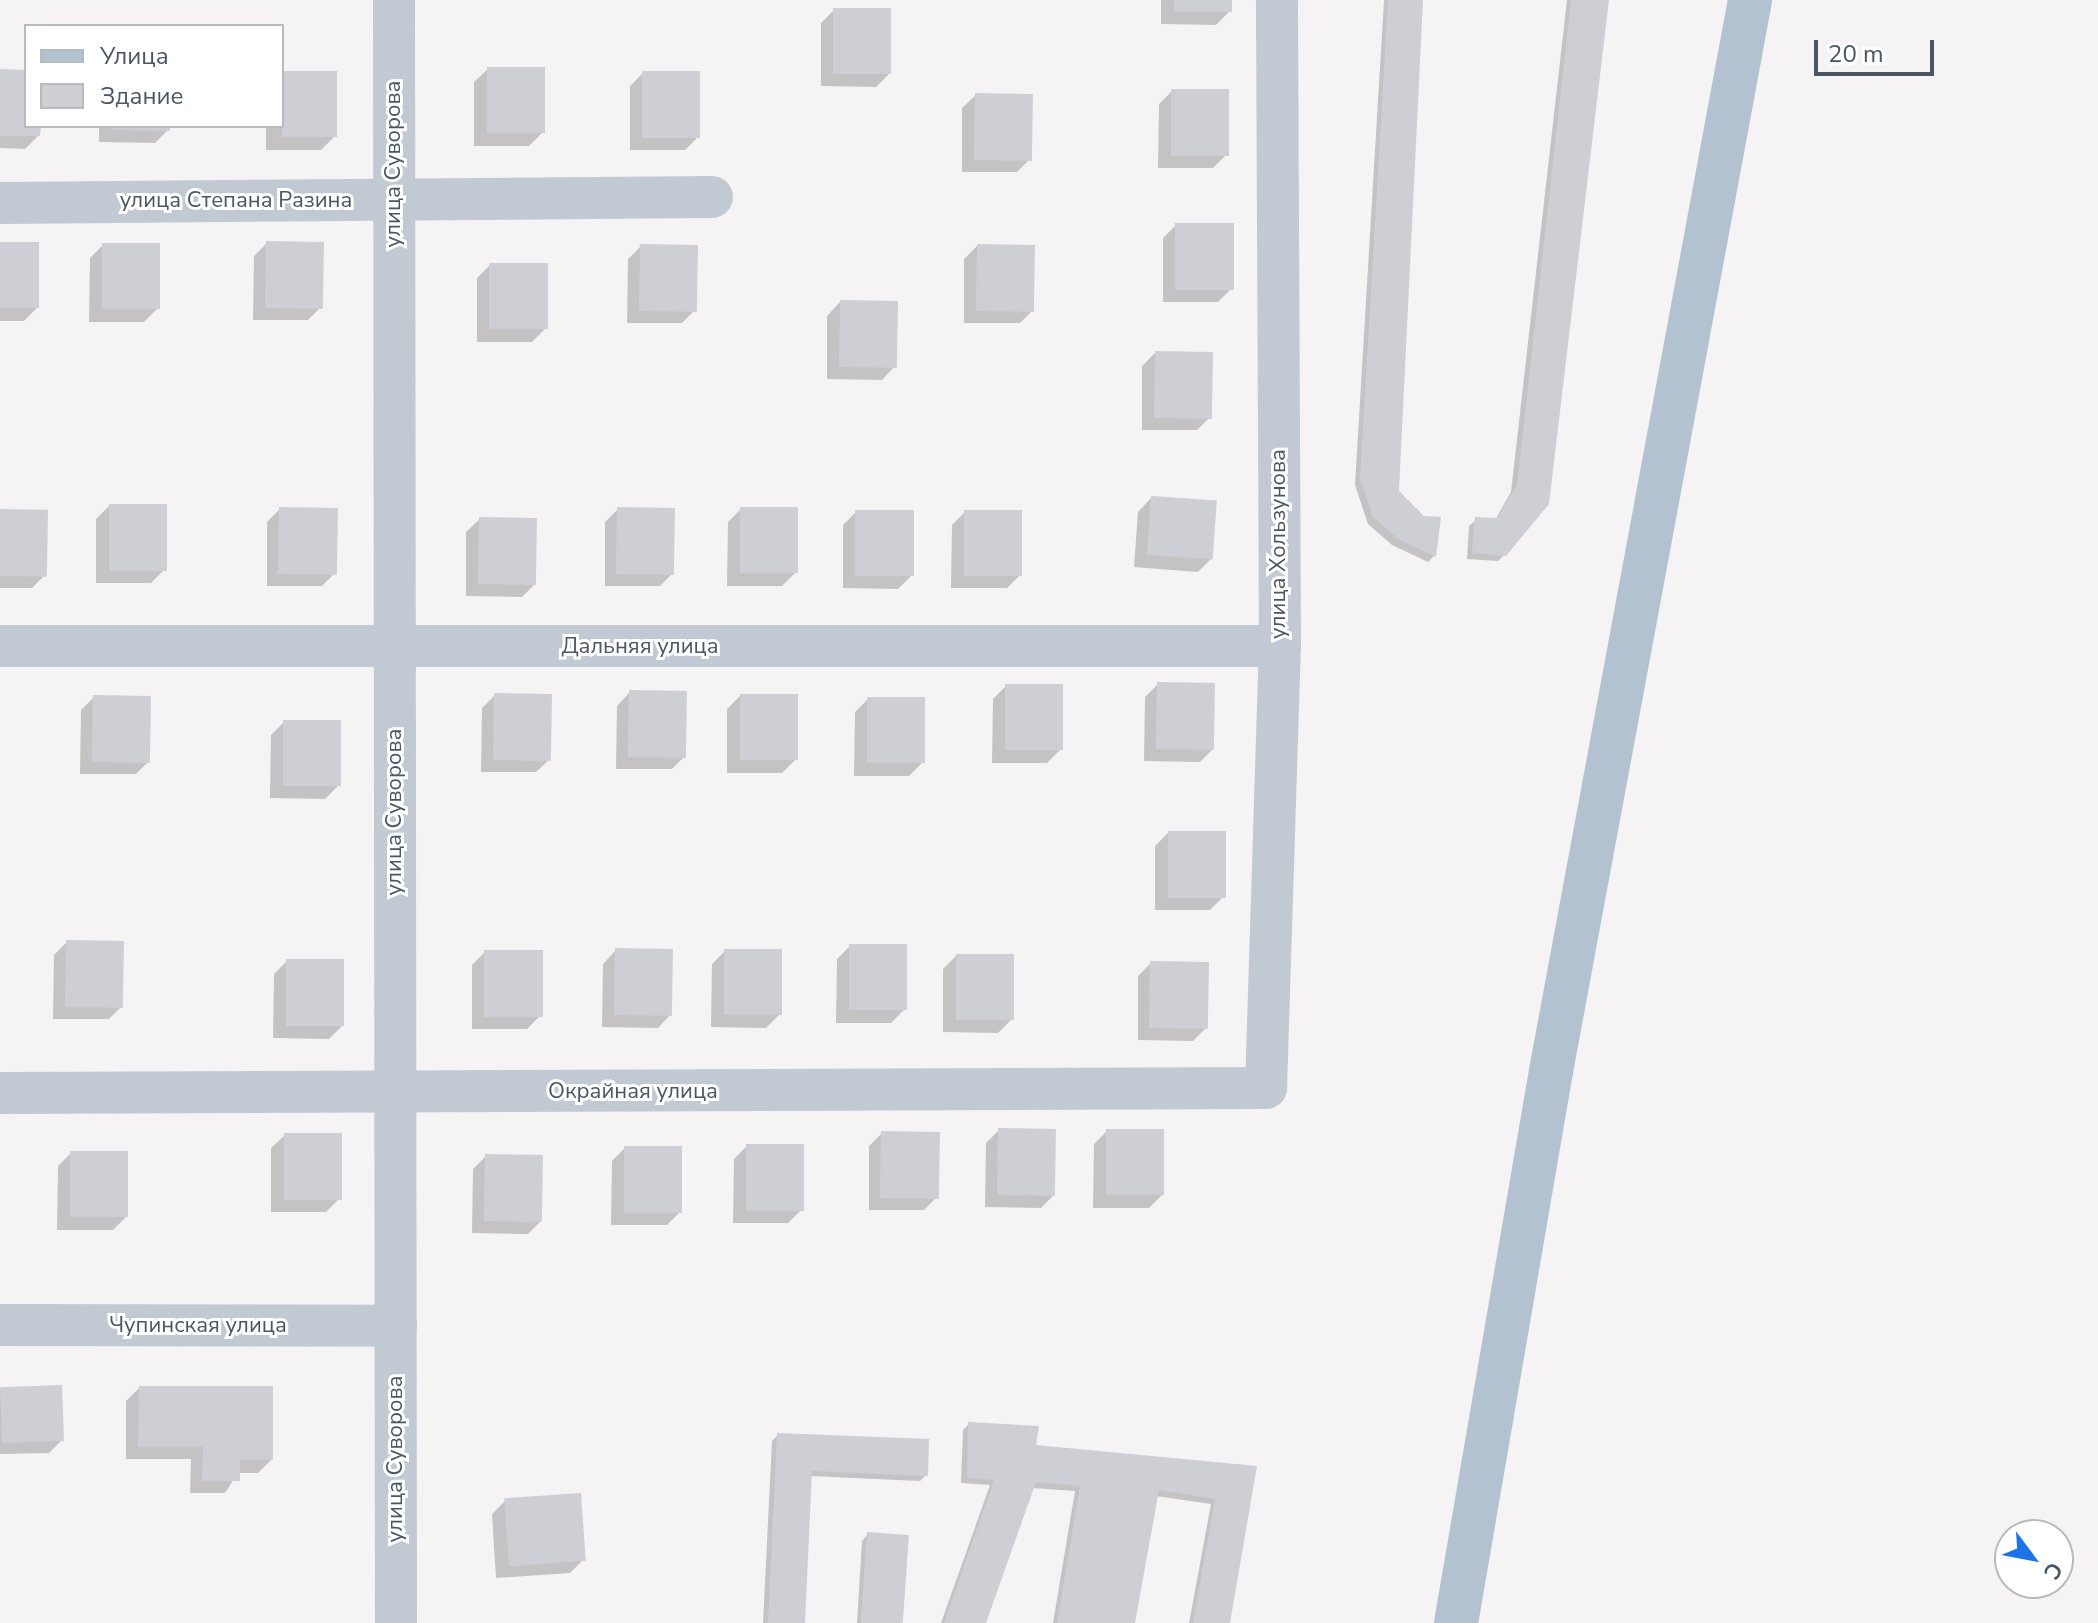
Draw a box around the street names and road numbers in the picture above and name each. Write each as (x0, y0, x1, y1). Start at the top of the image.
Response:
street label: улица Суворова (381, 81, 407, 247)
street label: улица Степана Разина (120, 188, 352, 214)
street label: улица Хользунова (1266, 449, 1292, 639)
street label: Дальняя улица (561, 634, 719, 660)
street label: улица Суворова (382, 729, 408, 895)
street label: Окрайная улица (548, 1079, 718, 1105)
street label: Чупинская улица (109, 1313, 287, 1339)
street label: улица Суворова (383, 1376, 409, 1542)

